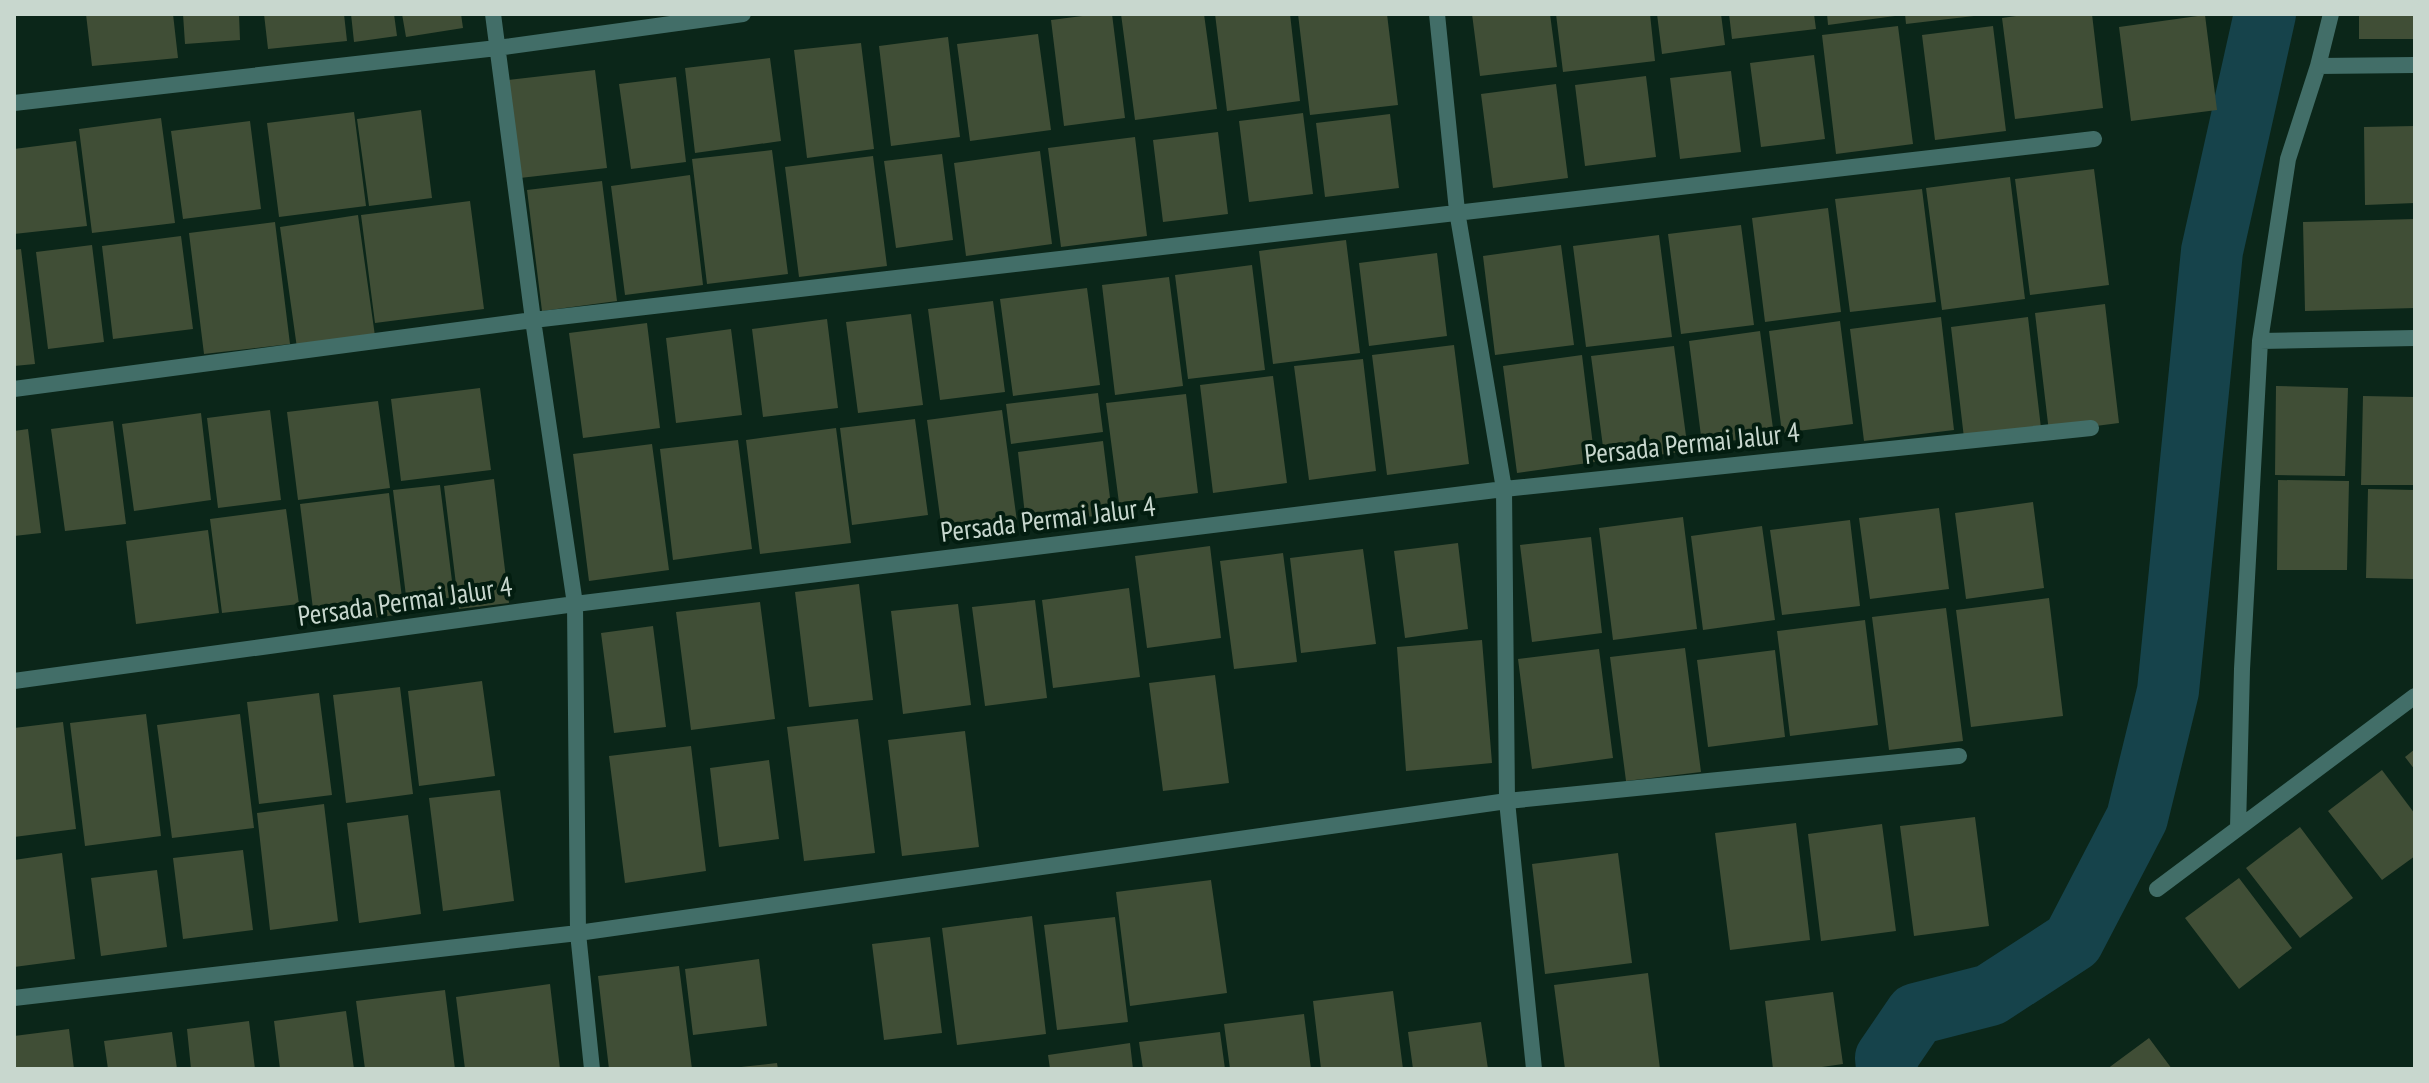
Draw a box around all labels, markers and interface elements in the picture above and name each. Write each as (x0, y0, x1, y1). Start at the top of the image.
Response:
street label: Persada Permai Jalur 4 (1582, 413, 1802, 472)
street label: Persada Permai Jalur 4 (938, 487, 1158, 550)
street label: Persada Permai Jalur 4 (295, 567, 515, 634)

